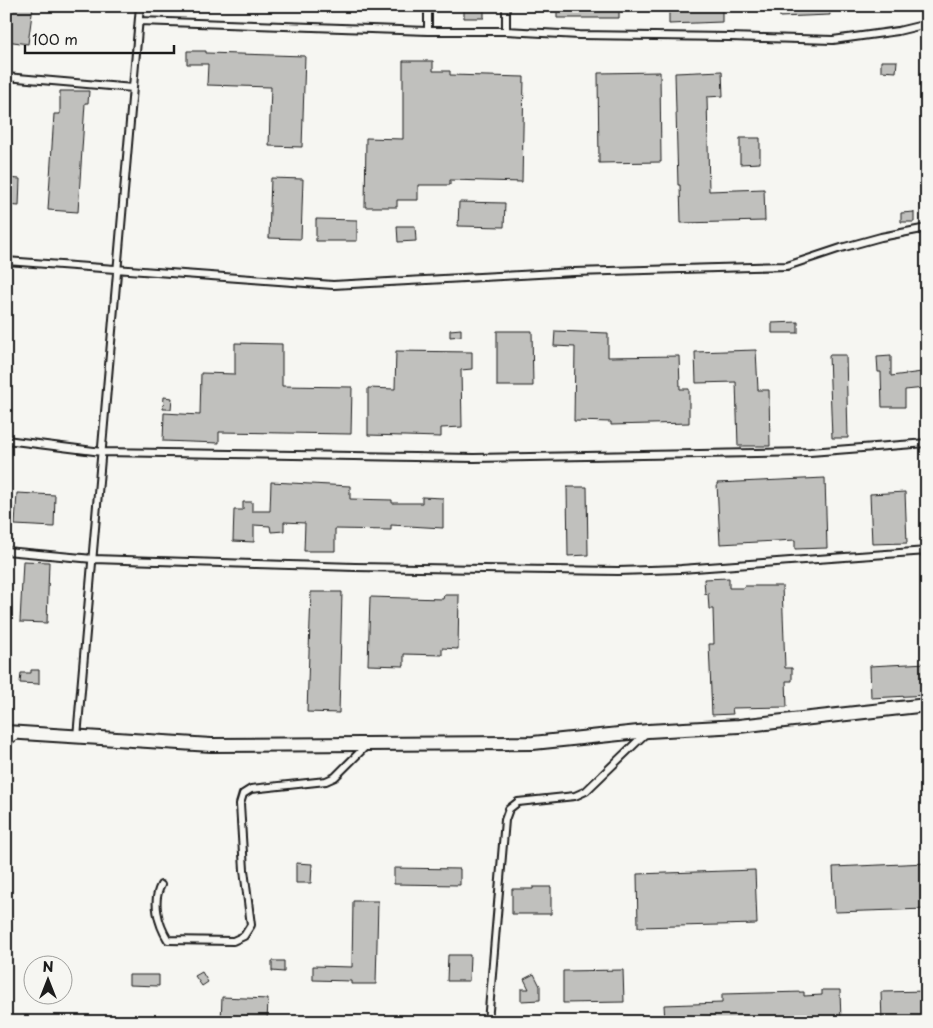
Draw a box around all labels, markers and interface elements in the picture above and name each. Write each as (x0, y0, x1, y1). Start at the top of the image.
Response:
scale bar (25, 22, 174, 54)
text: 100 m (32, 27, 78, 50)
north arrow (22, 956, 72, 1006)
text: N (42, 956, 54, 977)

